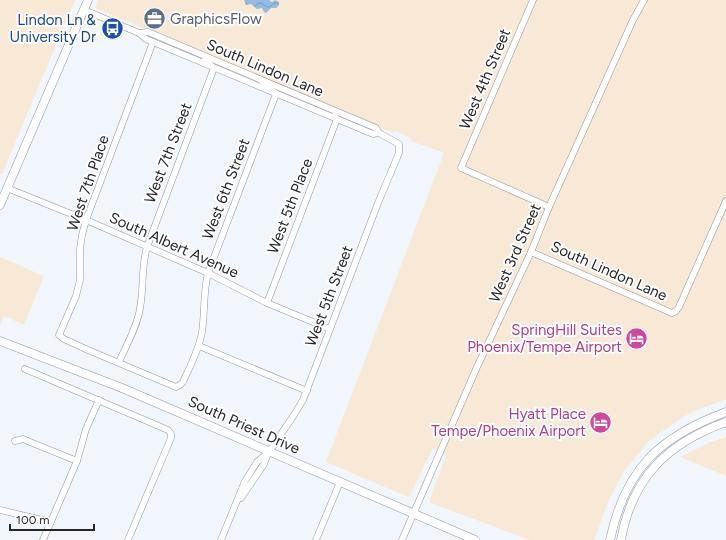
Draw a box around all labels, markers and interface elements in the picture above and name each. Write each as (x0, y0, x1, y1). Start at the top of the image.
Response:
office icon: GraphicsFlow (141, 6, 167, 32)
place label: GraphicsFlow (170, 10, 262, 28)
place label: Lindon Ln & University Dr (10, 11, 96, 46)
bus stop icon: Lindon Ln & University Dr (99, 16, 125, 42)
street label: West 4th Street (456, 26, 514, 132)
street label: South Lindon Lane (204, 35, 326, 101)
street label: West 7th Street (141, 100, 196, 206)
street label: West 7th Place (63, 133, 113, 233)
street label: West 6th Street (198, 136, 254, 242)
street label: West 5th Place (264, 156, 316, 256)
street label: West 3rd Street (485, 201, 545, 305)
street label: South Albert Avenue (107, 208, 241, 282)
street label: South Lindon Lane (548, 237, 670, 305)
street label: West 5th Street (301, 243, 357, 349)
place label: SpringHill Suites Phoenix/Tempe Airport (467, 321, 622, 356)
hotel icon: SpringHill Suites Phoenix/Tempe Airport (624, 326, 650, 352)
street label: South Priest Drive (185, 392, 303, 458)
place label: Hyatt Place Tempe/Phoenix Airport (431, 405, 586, 440)
hotel icon: Hyatt Place Tempe/Phoenix Airport (588, 410, 614, 436)
scale bar (10, 506, 94, 532)
text: 100 m (16, 513, 50, 527)

